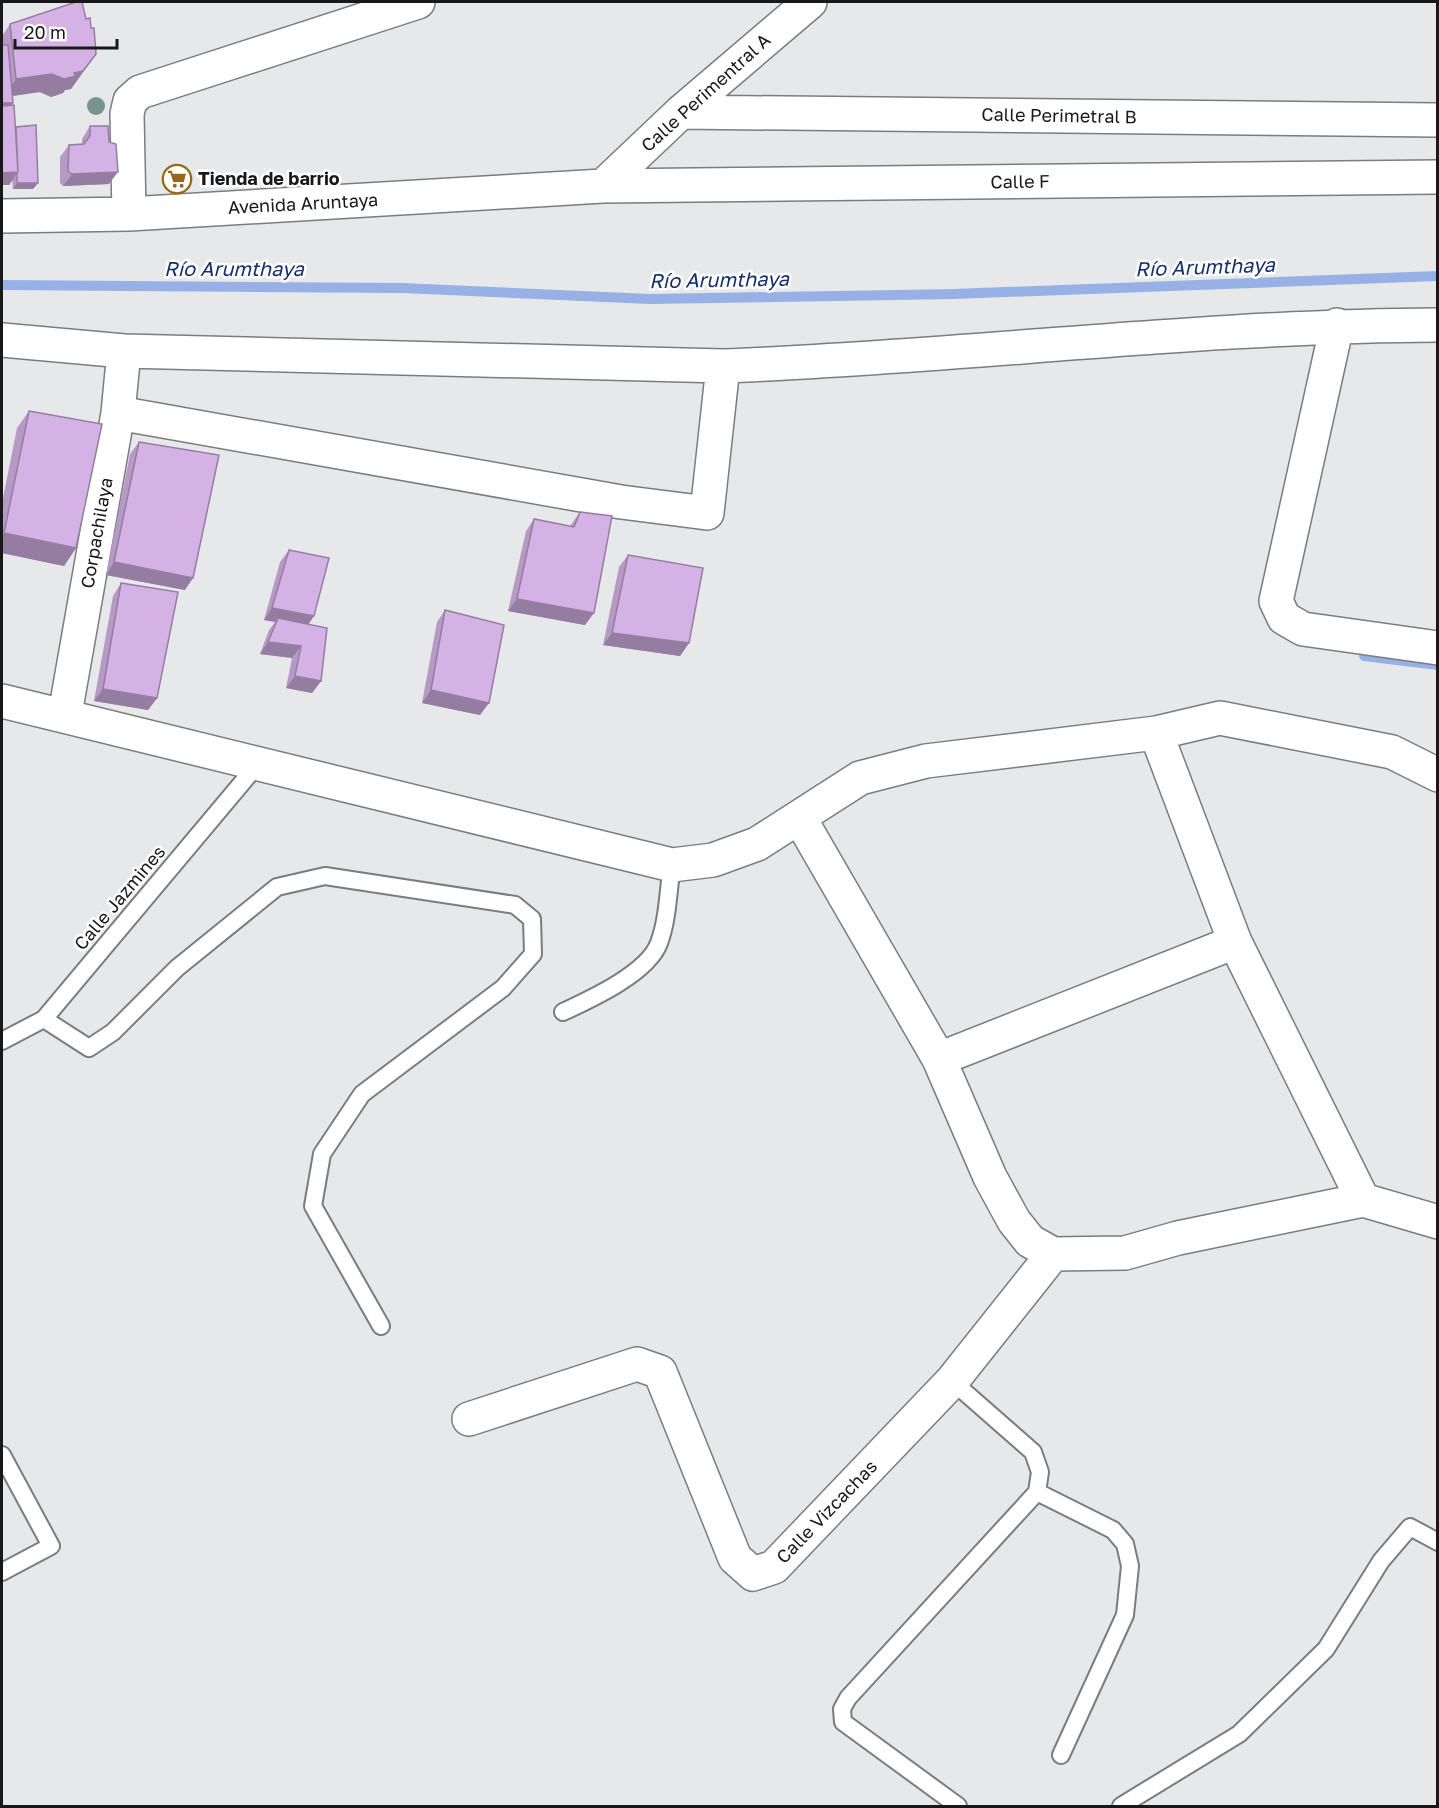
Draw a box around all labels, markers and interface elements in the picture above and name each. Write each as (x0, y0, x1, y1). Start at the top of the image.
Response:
scale bar (15, 12, 117, 50)
text: 20 m (24, 21, 66, 43)
street label: Calle Perimentral A (636, 28, 775, 156)
street label: Calle Perimetral B (981, 103, 1137, 127)
supermarket icon: Tienda de barrio (161, 163, 193, 195)
place label: Tienda de barrio (198, 167, 340, 189)
street label: Calle F (990, 169, 1050, 193)
street label: Avenida Aruntaya (227, 188, 379, 218)
water label: Río Arumthaya (1135, 252, 1276, 281)
water label: Río Arumthaya (164, 256, 305, 281)
water label: Río Arumthaya (649, 266, 790, 293)
street label: Corpachilaya (75, 476, 117, 590)
street label: Calle Jazmines (69, 841, 169, 954)
street label: Calle Vizcachas (771, 1455, 881, 1568)

